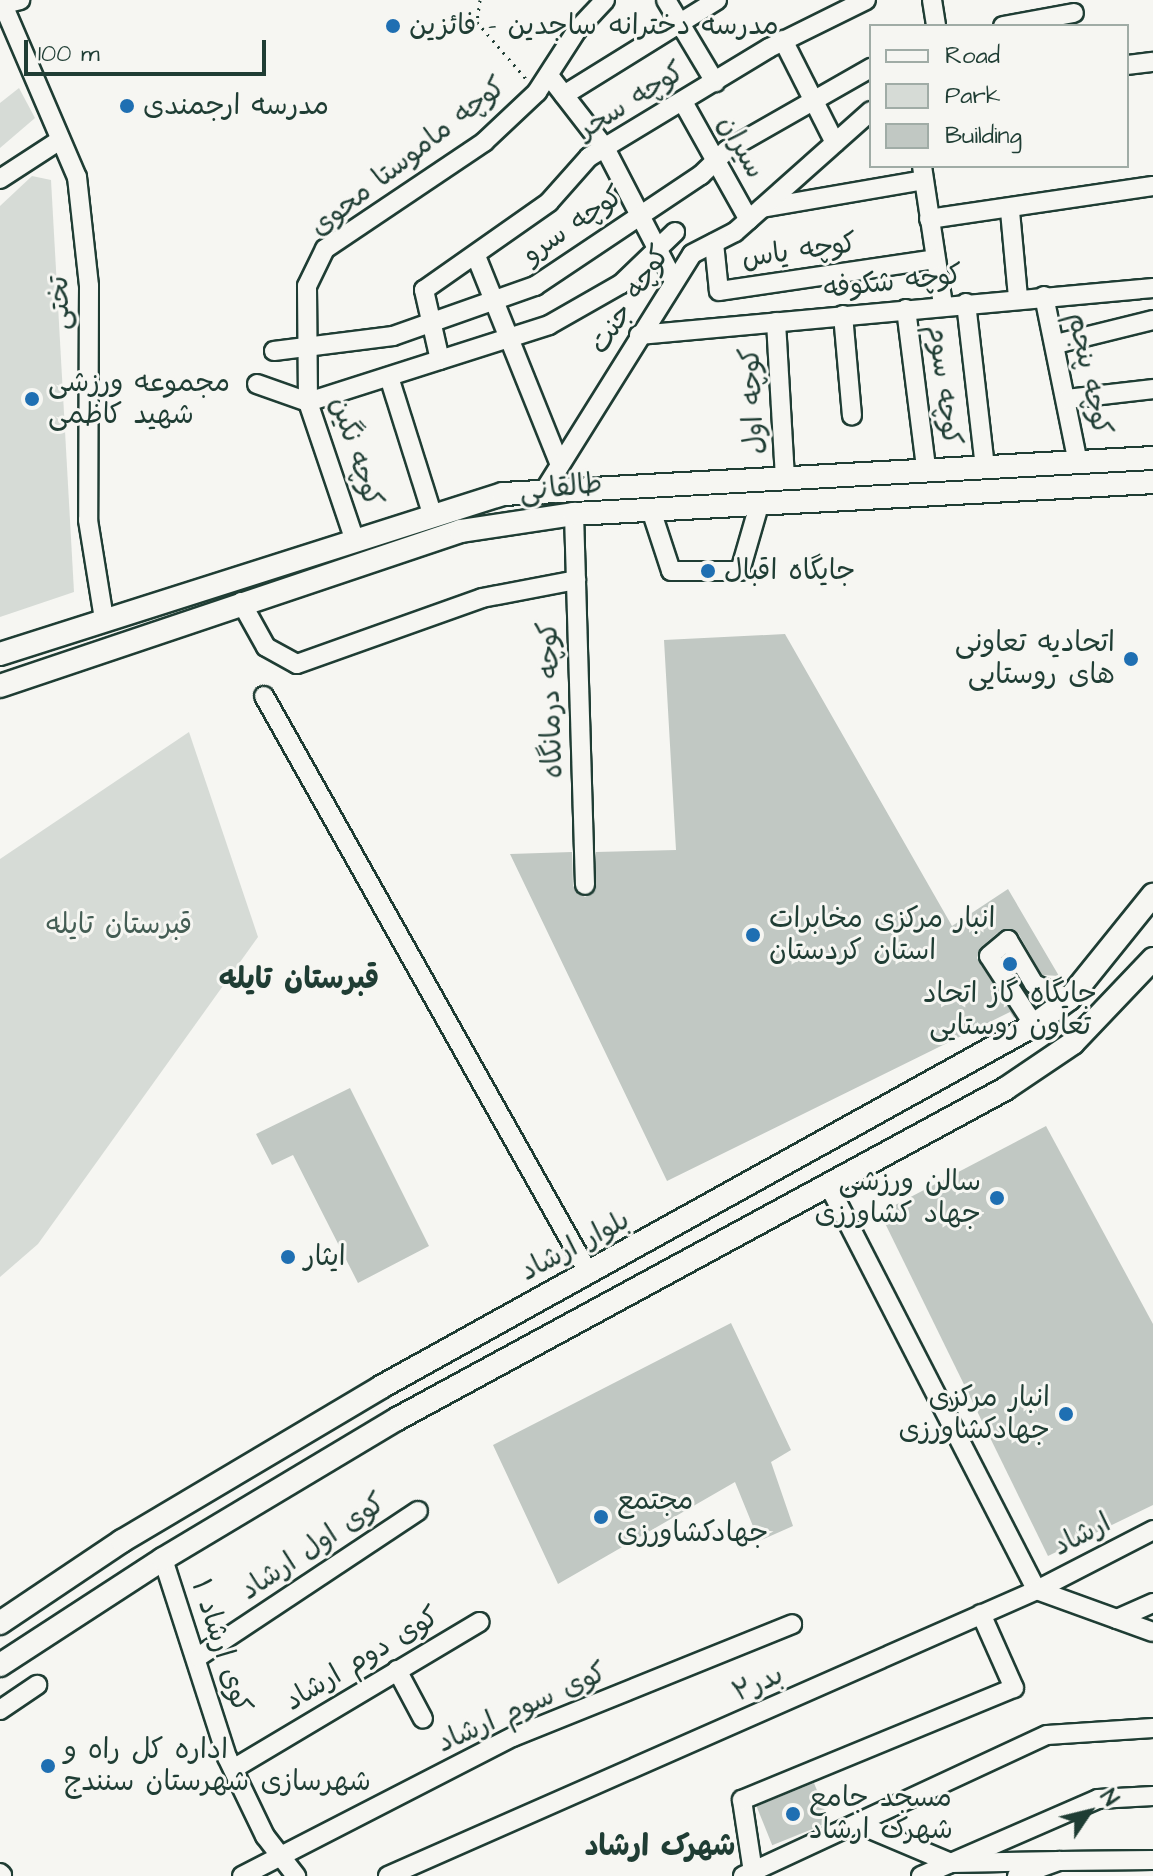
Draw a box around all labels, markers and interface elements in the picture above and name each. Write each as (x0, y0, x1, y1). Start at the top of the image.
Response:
place label: مدرسه دخترانه ساجدین - فائزین (409, 9, 779, 43)
marker: مدرسه دخترانه ساجدین - فائزین (384, 17, 402, 35)
scale bar (28, 24, 270, 74)
legend (869, 24, 1129, 168)
text: 100 m (38, 37, 100, 71)
text: Road (945, 39, 1000, 73)
street label: کوچه سحر (571, 55, 691, 147)
street label: کوچه ماموستا محوی (304, 70, 512, 244)
text: Park (945, 79, 1001, 113)
place label: مدرسه ارجمندی (143, 89, 329, 123)
marker: مدرسه ارجمندی (118, 97, 136, 115)
street label: سیران (710, 110, 772, 184)
text: Building (945, 119, 1022, 153)
street label: کوچه سرو (516, 179, 630, 271)
street label: کوچه یاس (739, 226, 859, 276)
street label: کوچه جنت (583, 240, 677, 360)
street label: کوچه شکوفه (822, 258, 964, 306)
street label: تختی (42, 275, 78, 331)
street label: کوچه پنجم (1060, 310, 1118, 438)
street label: کوچه سوم (920, 323, 968, 447)
street label: کوچه اول (733, 347, 773, 455)
place label: مجموعه ورزشی شهید کاظمی (48, 366, 230, 432)
marker: مجموعه ورزشی شهید کاظمی (23, 390, 41, 408)
street label: کوچه نگین (322, 393, 390, 511)
street label: طالقانی (518, 467, 604, 509)
place label: جایگاه اقبال (724, 554, 855, 588)
marker: جایگاه اقبال (699, 562, 717, 580)
street label: کوچه درمانگاه (531, 621, 571, 779)
place label: اتحادیه تعاونی های روستایی (955, 626, 1115, 692)
marker: اتحادیه تعاونی های روستایی (1122, 650, 1140, 668)
place label: انبار مرکزی مخابرات استان کردستان (769, 902, 995, 968)
park label: قبرستان تایله (46, 908, 192, 942)
marker: انبار مرکزی مخابرات استان کردستان (744, 926, 762, 944)
marker: جایگاه گاز اتحاد تعاون روستایی (1001, 955, 1019, 973)
district label: قبرستان تایله (219, 961, 379, 997)
place label: جایگاه گاز اتحاد تعاون روستایی (923, 977, 1097, 1043)
place label: سالن ورزشی جهاد کشاورزی (814, 1165, 981, 1231)
marker: سالن ورزشی جهاد کشاورزی (988, 1189, 1006, 1207)
street label: بلوار ارشاد (515, 1203, 635, 1289)
place label: ایثار (304, 1240, 346, 1274)
marker: ایثار (279, 1248, 297, 1266)
place label: انبار مرکزی جهادکشاورزی (898, 1381, 1050, 1447)
marker: انبار مرکزی جهادکشاورزی (1057, 1405, 1075, 1423)
place label: مجتمع جهادکشاورزی (617, 1484, 769, 1550)
street label: کوی اول ارشاد (234, 1486, 392, 1608)
street label: ارشاد (1047, 1506, 1117, 1564)
marker: مجتمع جهادکشاورزی (592, 1508, 610, 1526)
street label: کوی ارشاد ۱ (184, 1575, 258, 1717)
street label: کوی دوم ارشاد (279, 1600, 445, 1718)
street label: کوی سوم ارشاد (432, 1656, 612, 1760)
street label: بدر۲ (727, 1658, 789, 1710)
place label: اداره کل راه و شهرسازی شهرستان سنندج (64, 1733, 371, 1799)
marker: اداره کل راه و شهرسازی شهرستان سنندج (39, 1757, 57, 1775)
north arrow (1049, 1772, 1129, 1852)
place label: مسجد جامع شهرک ارشاد (809, 1781, 953, 1847)
text: N (1092, 1783, 1126, 1812)
marker: مسجد جامع شهرک ارشاد (784, 1805, 802, 1823)
district label: شهرک ارشاد (585, 1828, 735, 1864)

